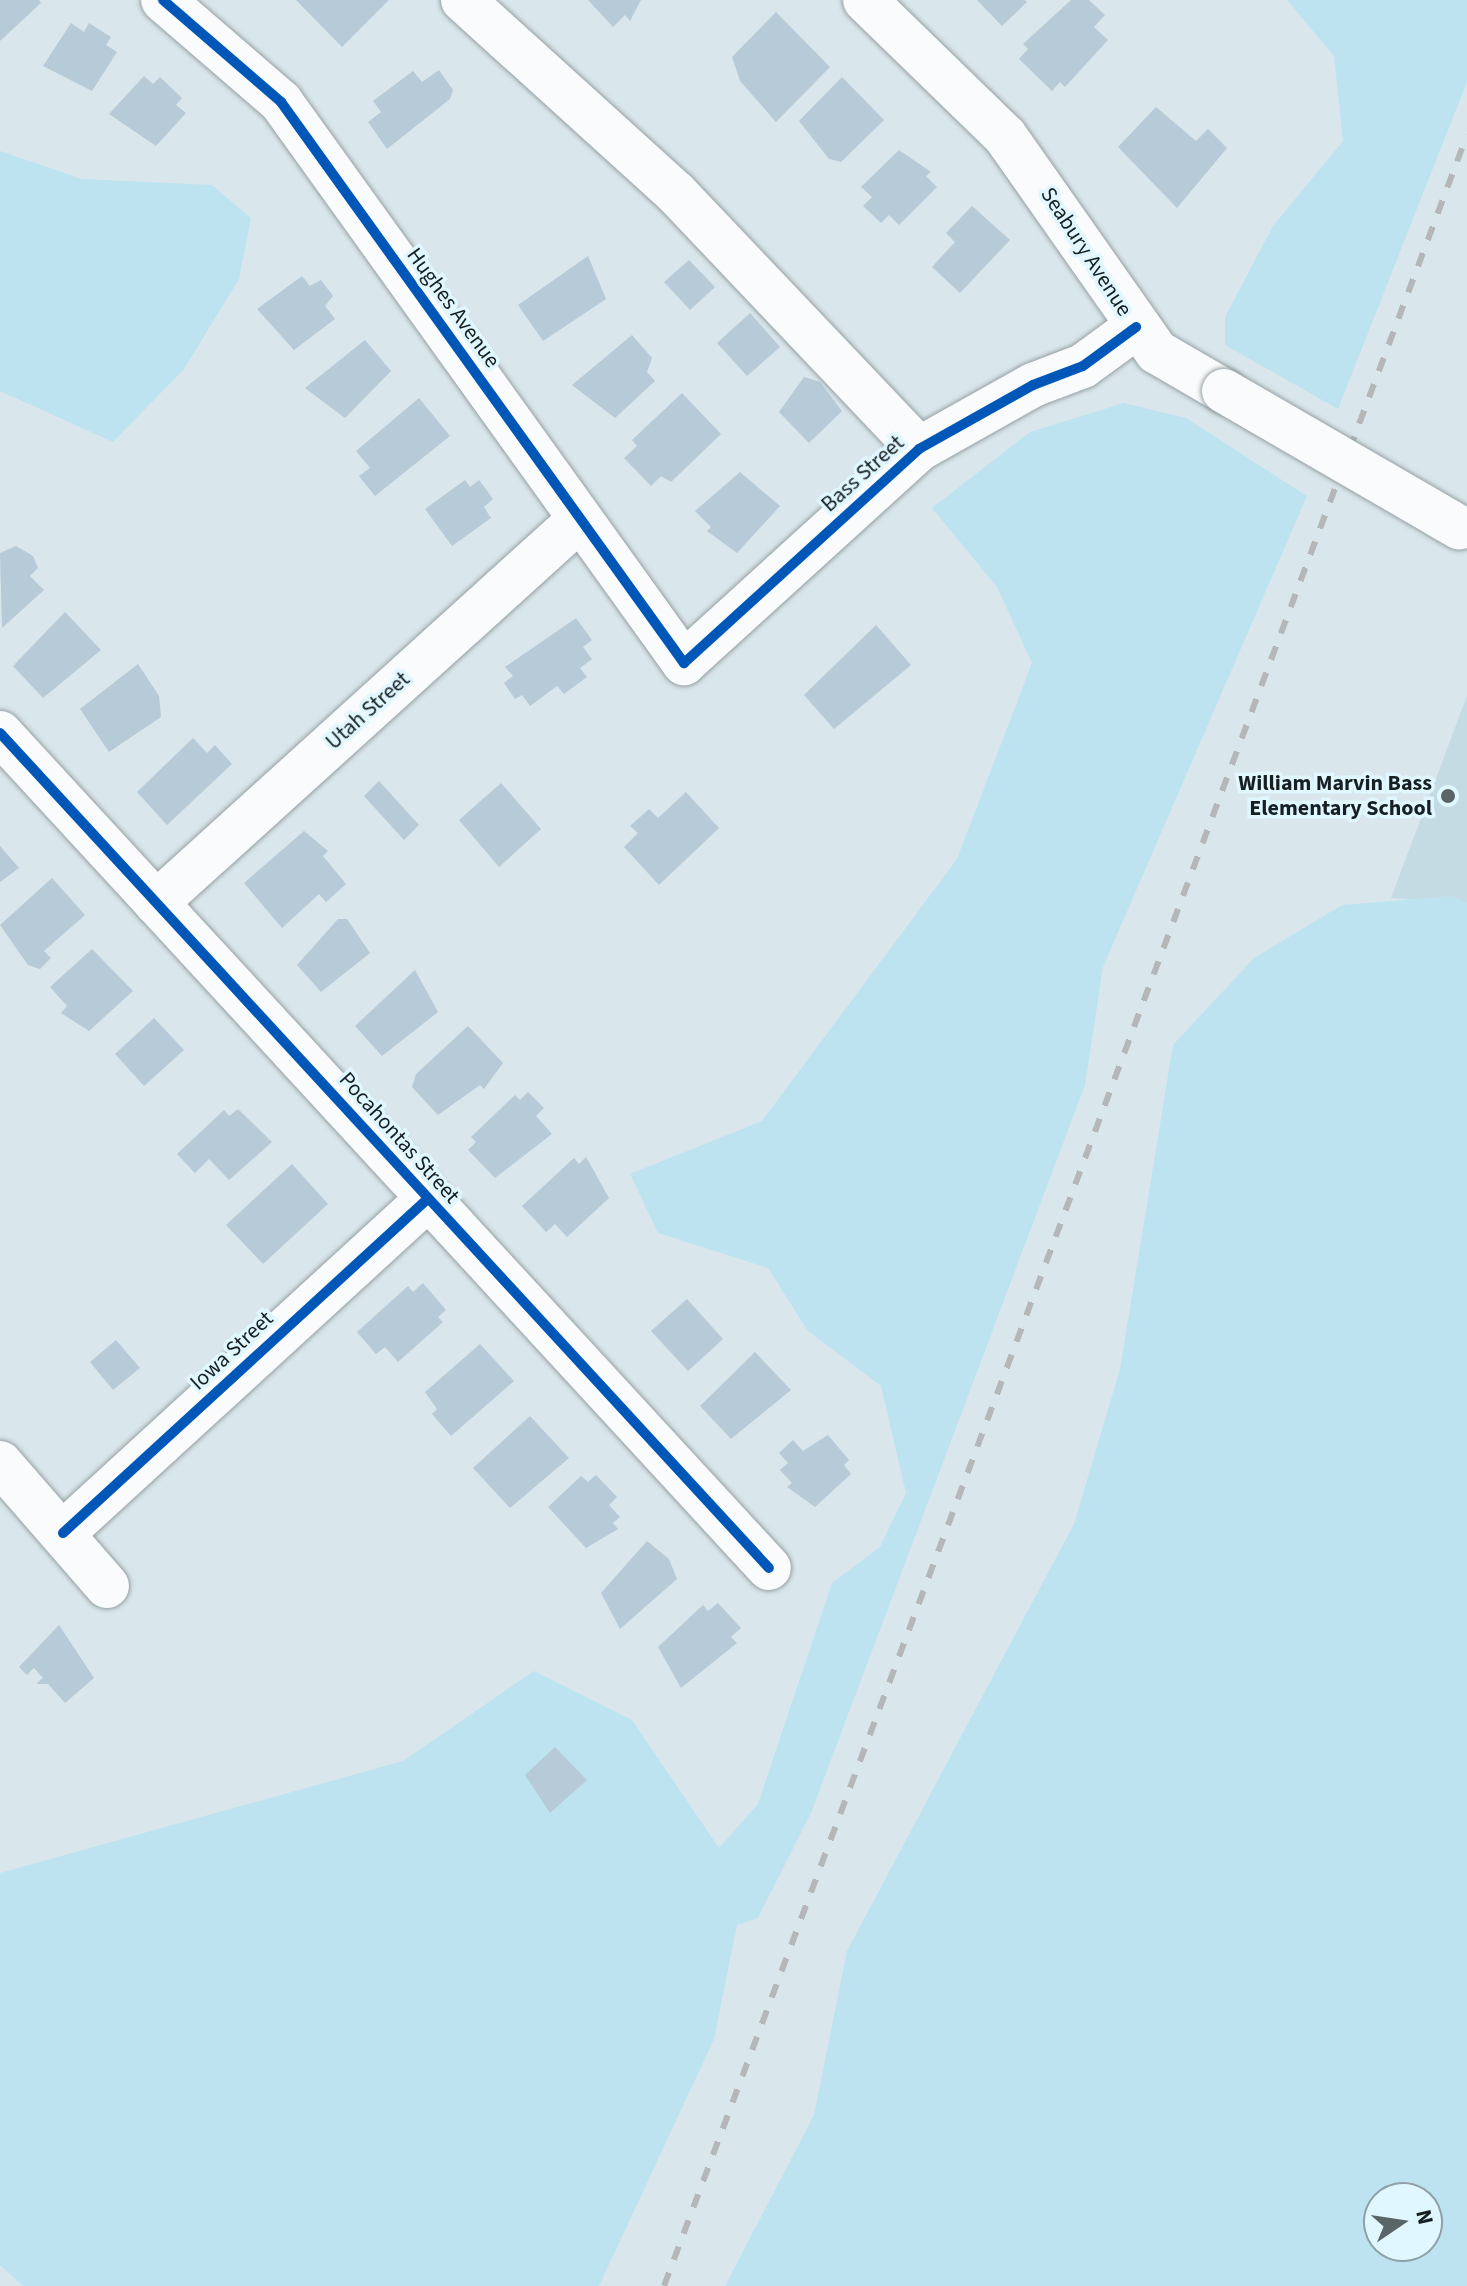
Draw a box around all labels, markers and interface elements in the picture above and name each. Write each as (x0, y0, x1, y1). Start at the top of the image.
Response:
street label: Seabury Avenue (1035, 183, 1137, 321)
street label: Hughes Avenue (401, 243, 505, 373)
street label: Bass Street (816, 430, 910, 518)
street label: Utah Street (321, 666, 415, 756)
place label: William Marvin Bass Elementary School (1238, 770, 1432, 822)
marker: William Marvin Bass Elementary School (1439, 787, 1457, 805)
street label: Pocahontas Street (333, 1067, 465, 1209)
street label: Iowa Street (185, 1306, 279, 1396)
north arrow (1363, 2182, 1443, 2262)
text: N (1407, 2206, 1442, 2228)

